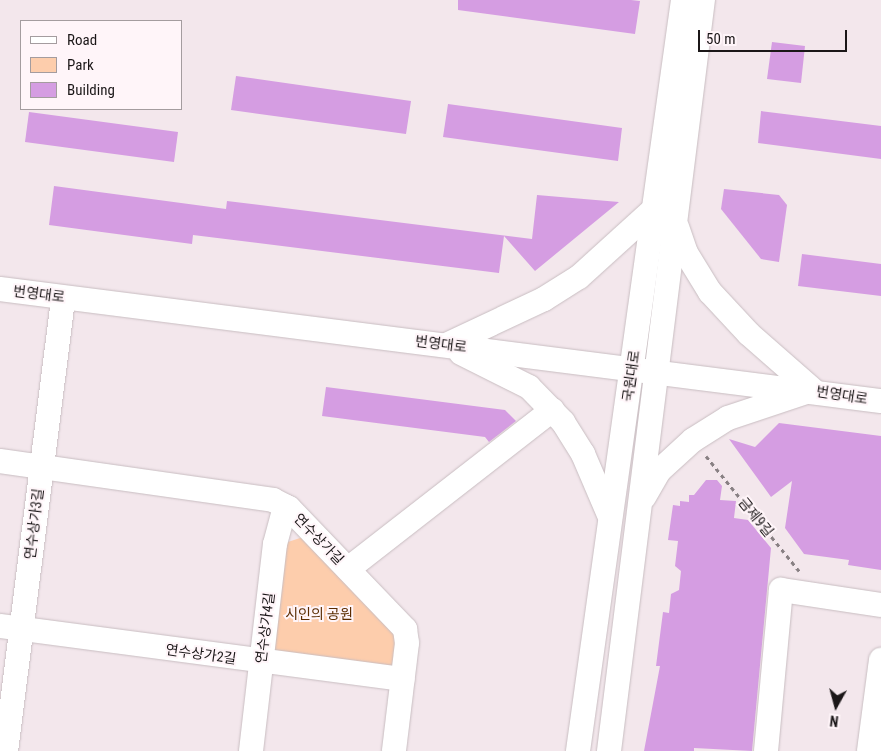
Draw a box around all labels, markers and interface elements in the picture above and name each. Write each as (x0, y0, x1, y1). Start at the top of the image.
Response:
legend (20, 20, 182, 110)
scale bar (701, 20, 850, 52)
text: 50 m (706, 30, 736, 48)
text: Road (67, 31, 97, 49)
text: Park (67, 56, 94, 74)
text: Building (67, 81, 115, 99)
street label: 번영대로 (12, 283, 66, 305)
street label: 번영대로 (414, 333, 468, 355)
street label: 국원대로 (619, 349, 643, 403)
street label: 번영대로 (815, 383, 869, 407)
street label: 연수상가3길 (21, 488, 47, 560)
street label: 금제9길 (735, 494, 777, 540)
street label: 연수상가길 (291, 510, 347, 568)
street label: 연수상가4길 (252, 592, 278, 664)
park label: 시인의 공원 (285, 606, 353, 622)
street label: 연수상가2길 (165, 641, 237, 667)
north arrow (811, 681, 861, 731)
text: N (829, 712, 839, 729)

